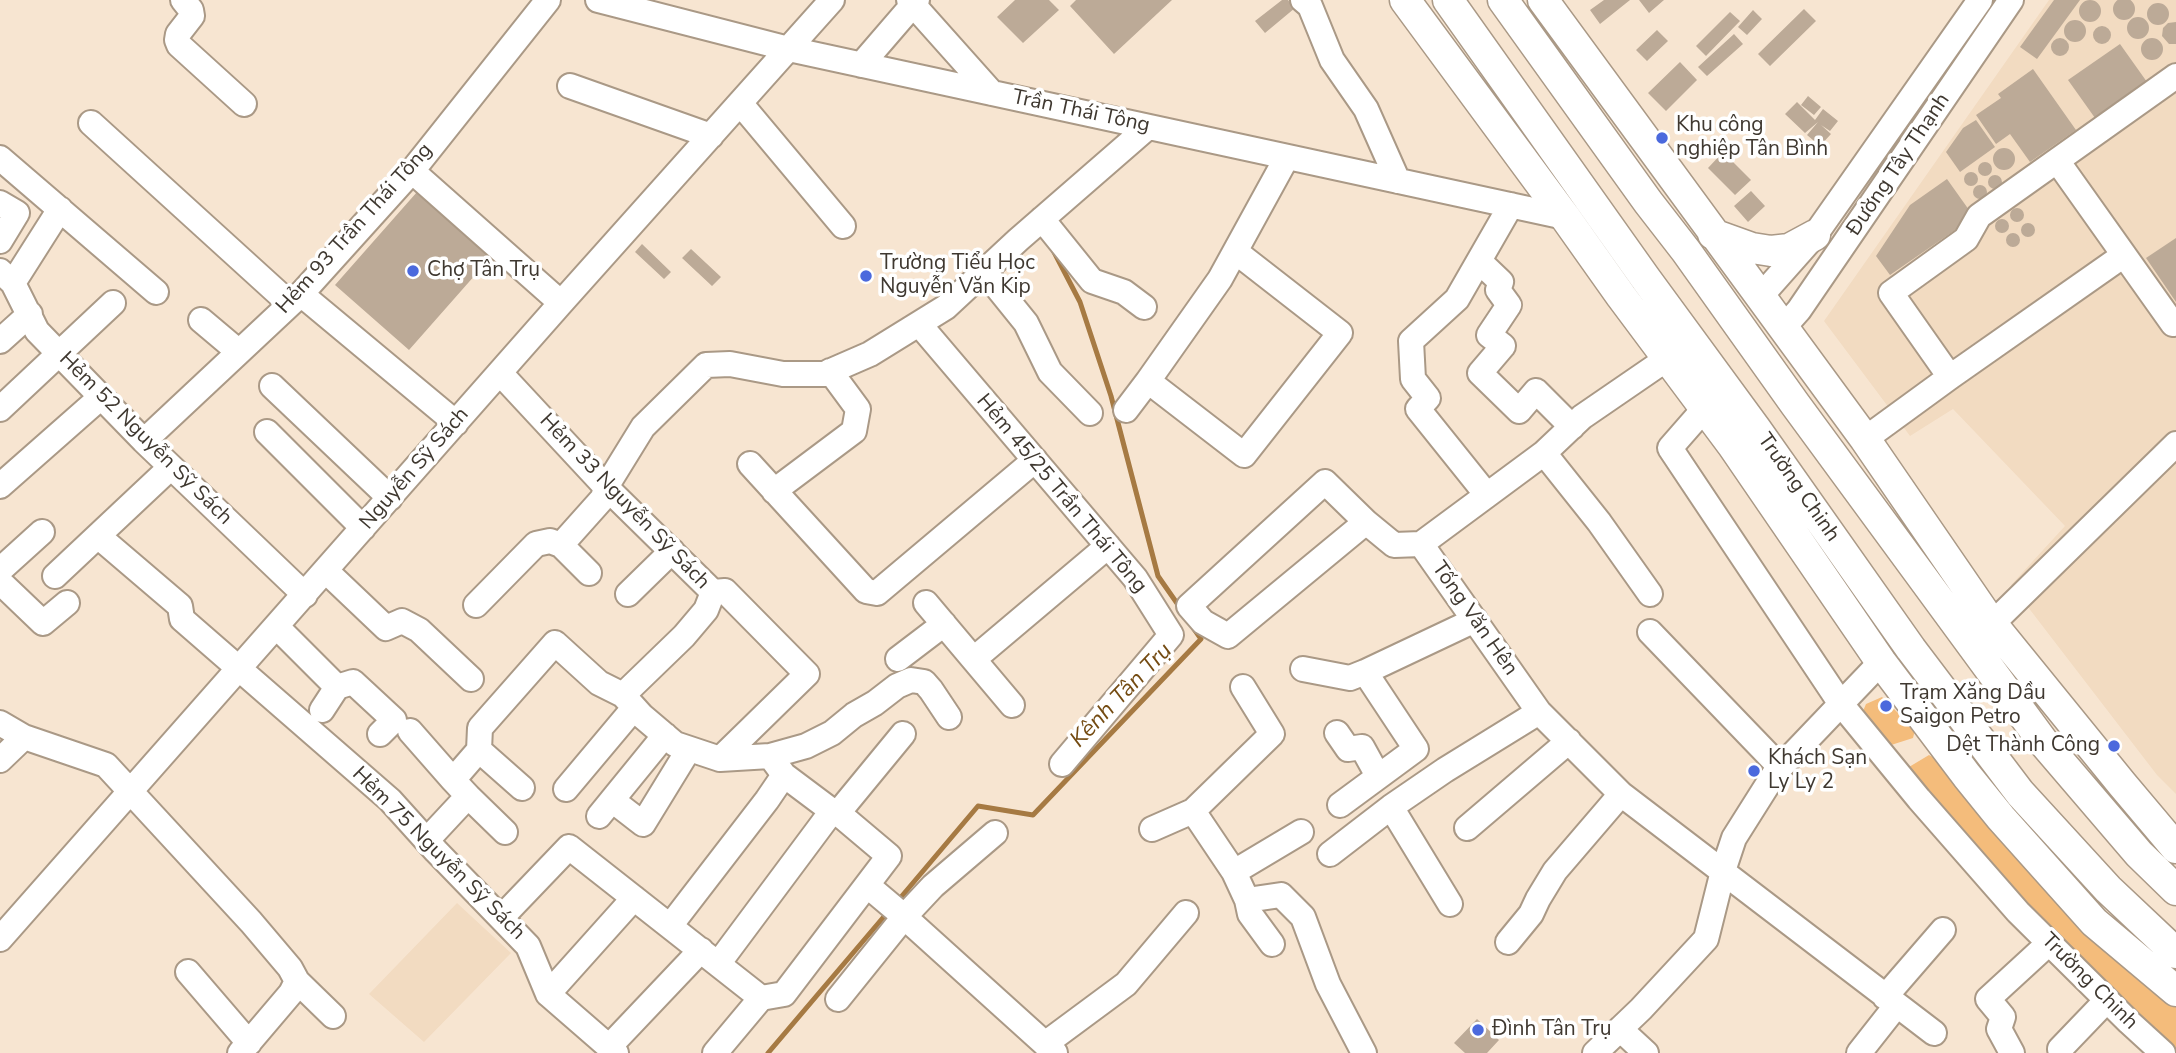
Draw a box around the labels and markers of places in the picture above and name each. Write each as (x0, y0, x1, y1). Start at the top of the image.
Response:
place label: Khu công nghiệp Tân Bình (1676, 113, 1828, 163)
marker: Khu công nghiệp Tân Bình (1654, 130, 1670, 146)
place label: Trường Tiểu Học Nguyễn Văn Kip (880, 251, 1035, 301)
place label: Chợ Tân Trụ (427, 258, 540, 284)
marker: Chợ Tân Trụ (405, 263, 421, 279)
marker: Trường Tiểu Học Nguyễn Văn Kip (858, 268, 874, 284)
place label: Trạm Xăng Dầu Saigon Petro (1900, 681, 2046, 731)
marker: Trạm Xăng Dầu Saigon Petro (1878, 698, 1894, 714)
place label: Dệt Thành Công (1946, 733, 2100, 759)
marker: Dệt Thành Công (2106, 738, 2122, 754)
place label: Khách Sạn Ly Ly 2 (1768, 746, 1867, 796)
marker: Khách Sạn Ly Ly 2 (1746, 763, 1762, 779)
place label: Đình Tân Trụ (1492, 1017, 1612, 1043)
marker: Đình Tân Trụ (1470, 1022, 1486, 1038)

